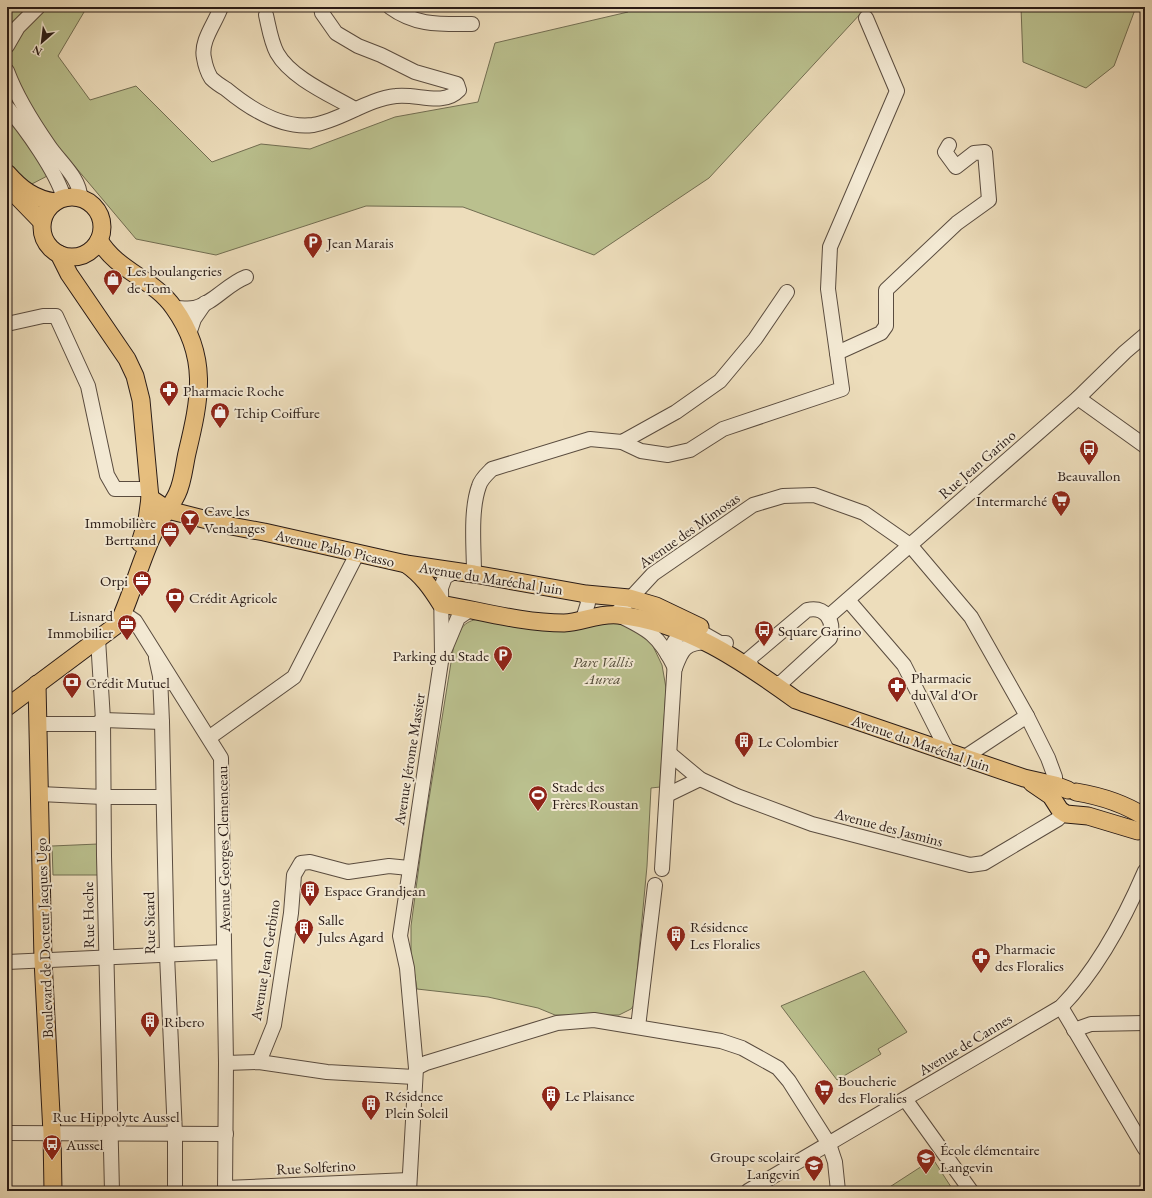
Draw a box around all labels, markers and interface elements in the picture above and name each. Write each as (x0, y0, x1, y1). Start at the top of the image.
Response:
north arrow (22, 22, 62, 62)
text: N (30, 43, 45, 59)
parking icon: Jean Marais (302, 231, 324, 259)
place label: Jean Marais (325, 233, 394, 252)
place label: Les boulangeries de Tom (127, 261, 222, 297)
shop icon: Les boulangeries de Tom (102, 268, 124, 296)
pharmacy icon: Pharmacie Roche (158, 379, 180, 407)
place label: Pharmacie Roche (183, 381, 284, 400)
shop icon: Tchip Coiffure (209, 401, 231, 429)
place label: Tchip Coiffure (234, 403, 320, 422)
street label: Rue Jean Garino (934, 425, 1020, 503)
bus stop icon: Beauvallon (1078, 438, 1100, 466)
place label: Beauvallon (1057, 466, 1121, 485)
street label: Avenue des Mimosas (634, 488, 743, 573)
supermarket icon: Intermarché (1050, 489, 1072, 517)
place label: Intermarché (976, 491, 1047, 510)
place label: Cave les Vendanges (204, 501, 265, 537)
bar icon: Cave les Vendanges (179, 508, 201, 536)
place label: Immobilière Bertrand (85, 513, 156, 549)
office icon: Immobilière Bertrand (159, 520, 181, 548)
street label: Avenue Pablo Picasso (272, 525, 397, 571)
street label: Avenue du Maréchal Juin (417, 557, 564, 599)
office icon: Orpi (131, 569, 153, 597)
place label: Orpi (100, 571, 128, 590)
bank icon: Crédit Agricole (164, 586, 186, 614)
place label: Crédit Agricole (189, 588, 278, 607)
place label: Lisnard Immobilier (48, 606, 113, 642)
office icon: Lisnard Immobilier (116, 613, 138, 641)
bus stop icon: Square Garino (753, 619, 775, 647)
place label: Square Garino (778, 621, 862, 640)
parking icon: Parking du Stade (492, 644, 514, 672)
place label: Parking du Stade (393, 646, 489, 665)
park label: Parc Vallis Aurea (573, 652, 634, 688)
place label: Pharmacie du Val d'Or (911, 668, 978, 704)
bank icon: Crédit Mutuel (61, 671, 83, 699)
place label: Crédit Mutuel (86, 673, 170, 692)
pharmacy icon: Pharmacie du Val d'Or (886, 675, 908, 703)
street label: Avenue Jérome Massier (389, 692, 429, 827)
street label: Avenue du Maréchal Juin (848, 710, 993, 776)
building icon: Le Colombier (733, 730, 755, 758)
place label: Le Colombier (758, 732, 838, 751)
street label: Avenue Georges Clemenceau (212, 766, 234, 933)
place label: Stade des Frères Roustan (552, 777, 639, 813)
sports icon: Stade des Frères Roustan (527, 784, 549, 812)
street label: Avenue des Jasmins (832, 803, 945, 851)
street label: Boulevard de Docteur Jacques Ugo (31, 837, 57, 1039)
building icon: Espace Grandjean (299, 879, 321, 907)
street label: Rue Hoche (78, 881, 98, 949)
place label: Espace Grandjean (324, 881, 426, 900)
street label: Rue Sicard (139, 891, 159, 954)
street label: Avenue Jean Gerbino (246, 898, 284, 1023)
place label: Salle Jules Agard (316, 910, 384, 946)
building icon: Salle Jules Agard (293, 917, 315, 945)
place label: Résidence Les Floralies (690, 917, 760, 953)
building icon: Résidence Les Floralies (665, 924, 687, 952)
place label: Pharmacie des Floralies (995, 939, 1064, 975)
pharmacy icon: Pharmacie des Floralies (970, 946, 992, 974)
street label: Avenue de Cannes (914, 1009, 1015, 1080)
building icon: Ribero (139, 1010, 161, 1038)
place label: Ribero (164, 1012, 204, 1031)
place label: Boucherie des Floralies (838, 1071, 907, 1107)
supermarket icon: Boucherie des Floralies (813, 1078, 835, 1106)
building icon: Le Plaisance (540, 1084, 562, 1112)
place label: Résidence Plein Soleil (385, 1086, 449, 1122)
place label: Le Plaisance (565, 1086, 635, 1105)
building icon: Résidence Plein Soleil (360, 1093, 382, 1121)
street label: Rue Hippolyte Aussel (52, 1107, 180, 1126)
bus stop icon: Aussel (41, 1133, 63, 1161)
place label: Aussel (65, 1135, 104, 1154)
place label: École élémentaire Langevin (940, 1140, 1040, 1176)
place label: Groupe scolaire Langevin (710, 1147, 800, 1183)
school or university icon: École élémentaire Langevin (915, 1147, 937, 1175)
school or university icon: Groupe scolaire Langevin (803, 1154, 825, 1182)
street label: Rue Solferino (276, 1155, 356, 1179)

